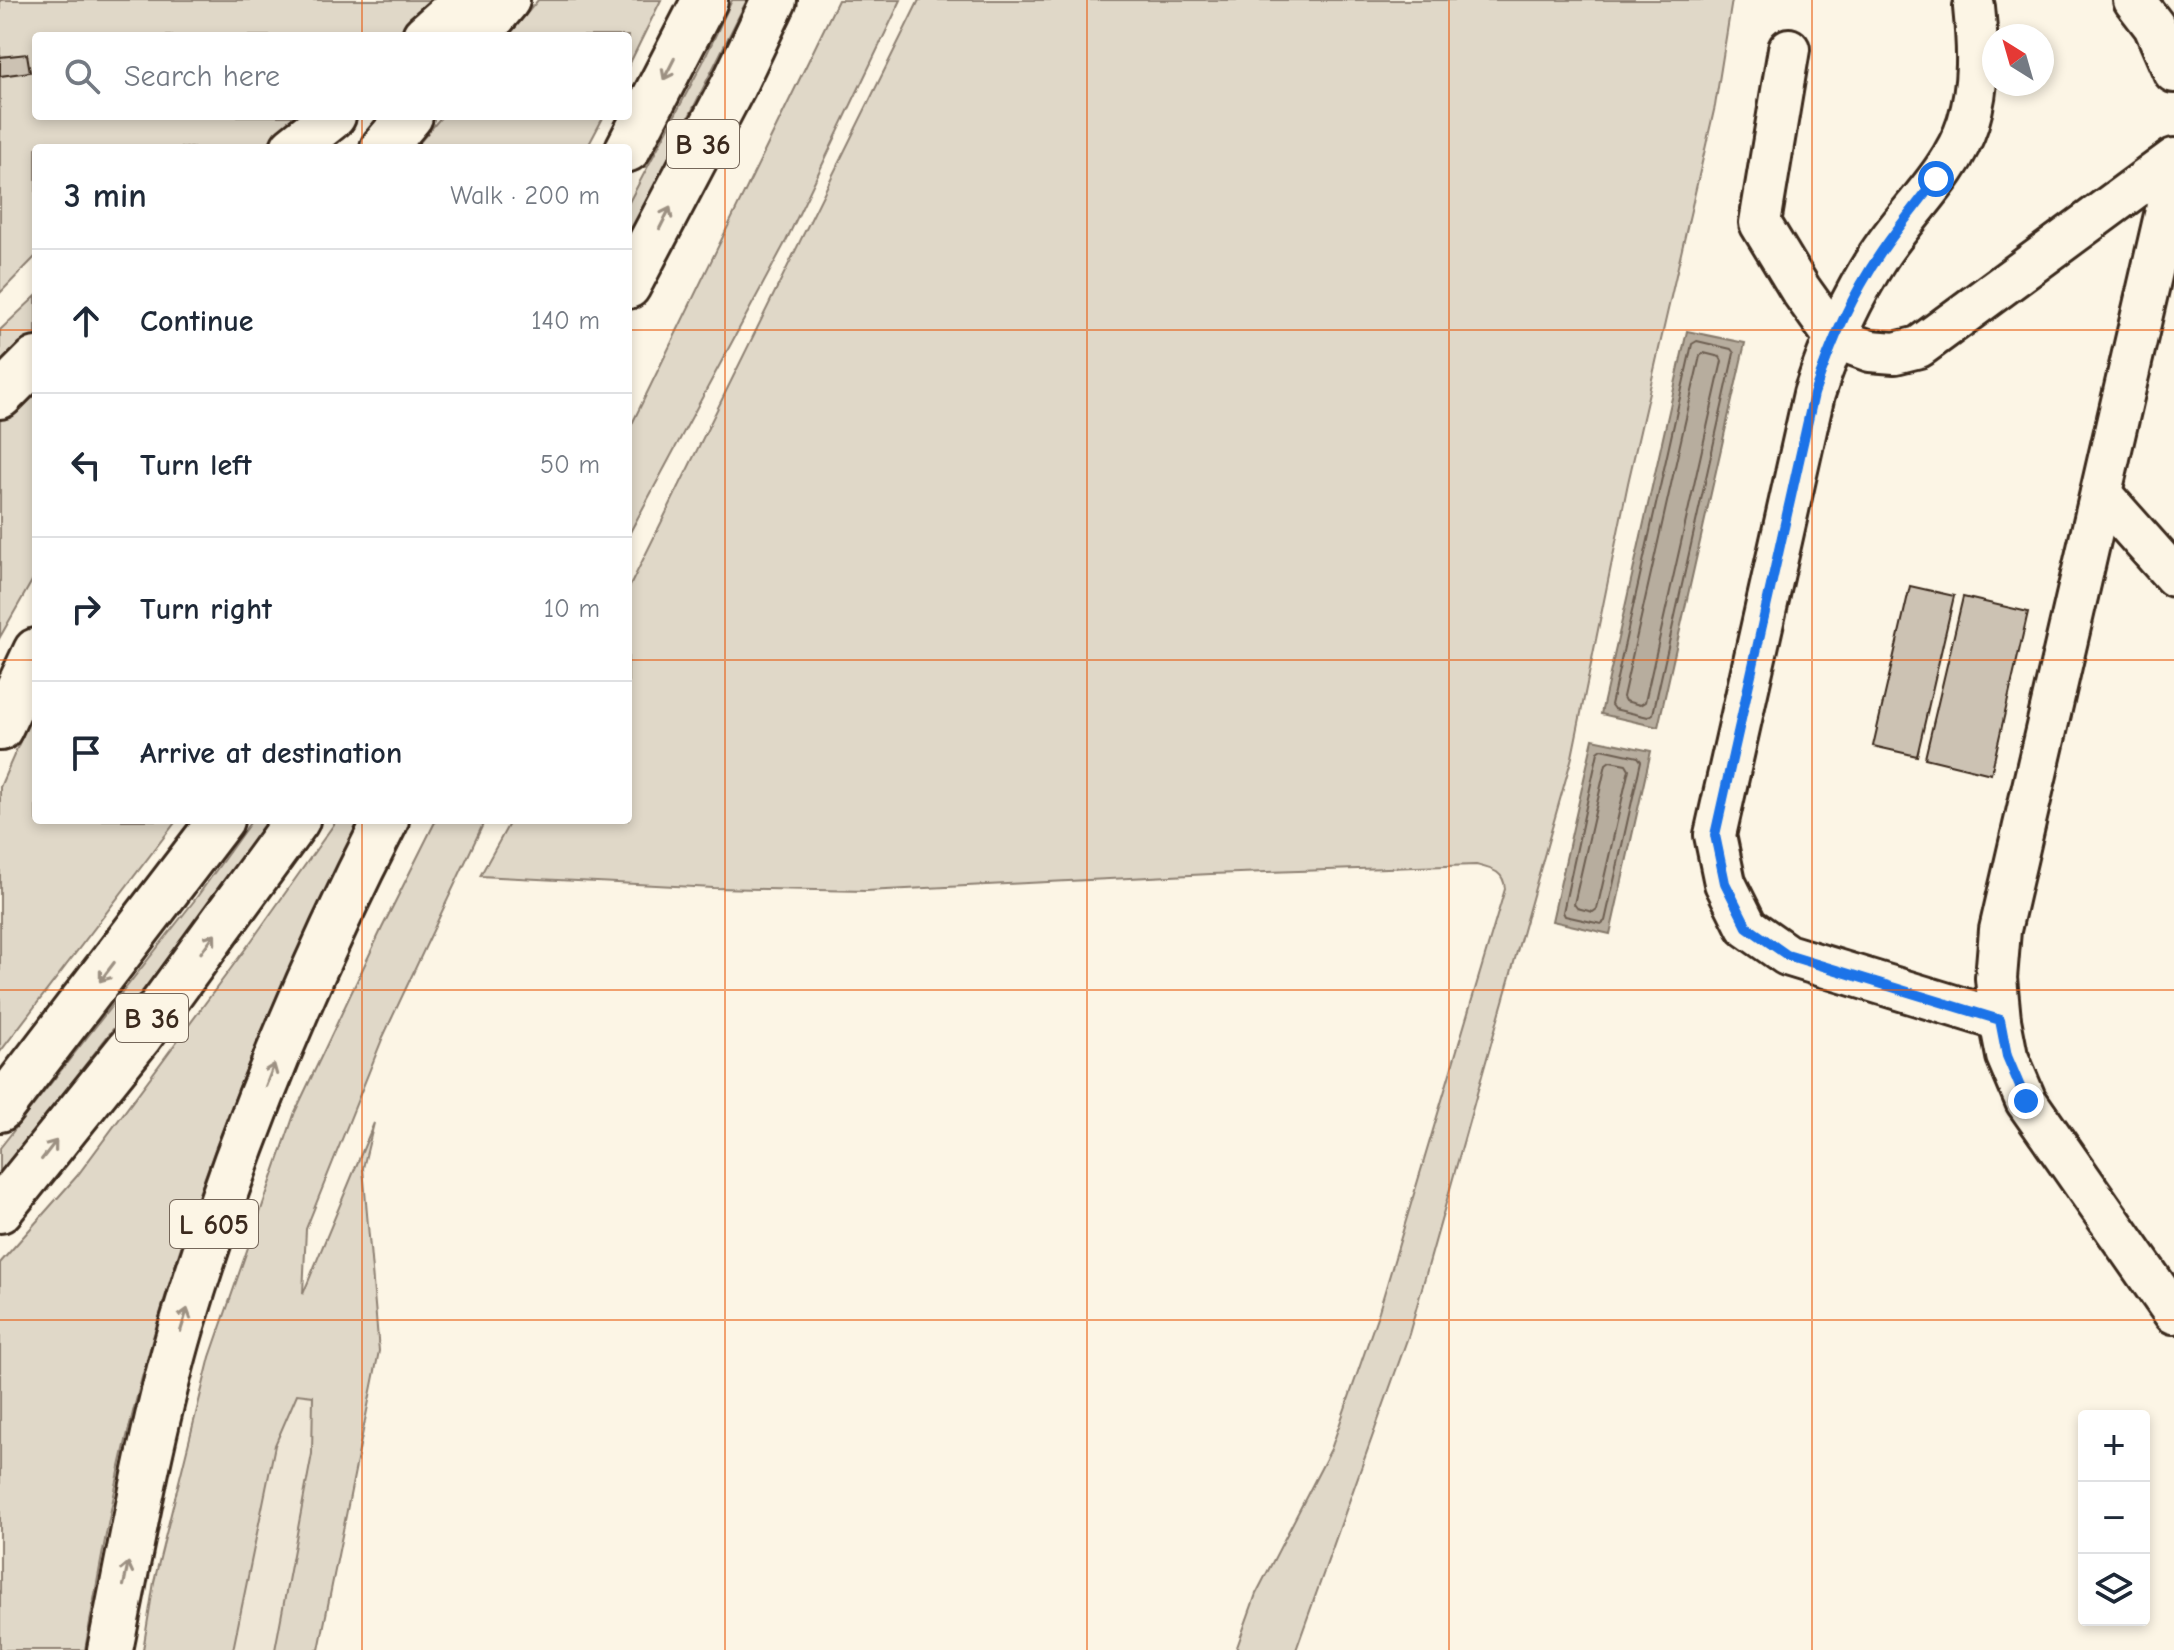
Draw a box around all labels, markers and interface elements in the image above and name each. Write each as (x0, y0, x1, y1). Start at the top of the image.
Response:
north arrow (1982, 24, 2054, 96)
search box (32, 32, 632, 120)
icon: search (60, 54, 104, 98)
one-way arrow (661, 57, 677, 81)
text: Search here (124, 59, 280, 94)
road number: B 36 (667, 120, 739, 168)
route start (1918, 161, 1954, 197)
text: 3 min (64, 176, 147, 216)
text: Walk · 200 m (450, 181, 600, 211)
one-way arrow (658, 206, 673, 230)
icon: ahead (64, 299, 108, 343)
text: Continue (140, 304, 254, 339)
text: 140 m (531, 306, 600, 336)
icon: left (64, 443, 108, 487)
text: Turn left (140, 448, 252, 483)
text: 50 m (540, 450, 600, 480)
icon: right (64, 587, 108, 631)
text: Turn right (140, 592, 272, 627)
text: 10 m (544, 594, 600, 624)
icon: arrive (64, 731, 108, 775)
text: Arrive at destination (140, 736, 402, 771)
one-way arrow (199, 933, 216, 955)
one-way arrow (99, 961, 116, 982)
road number: B 36 (116, 994, 188, 1042)
one-way arrow (264, 1063, 278, 1088)
route end (2008, 1083, 2044, 1119)
one-way arrow (41, 1140, 58, 1161)
road number: L 605 (170, 1200, 258, 1248)
one-way arrow (177, 1308, 192, 1334)
map controls (2078, 1410, 2150, 1626)
button: + (2078, 1410, 2150, 1482)
button: − (2078, 1482, 2150, 1554)
button: layers (2078, 1554, 2150, 1626)
one-way arrow (119, 1561, 134, 1587)

